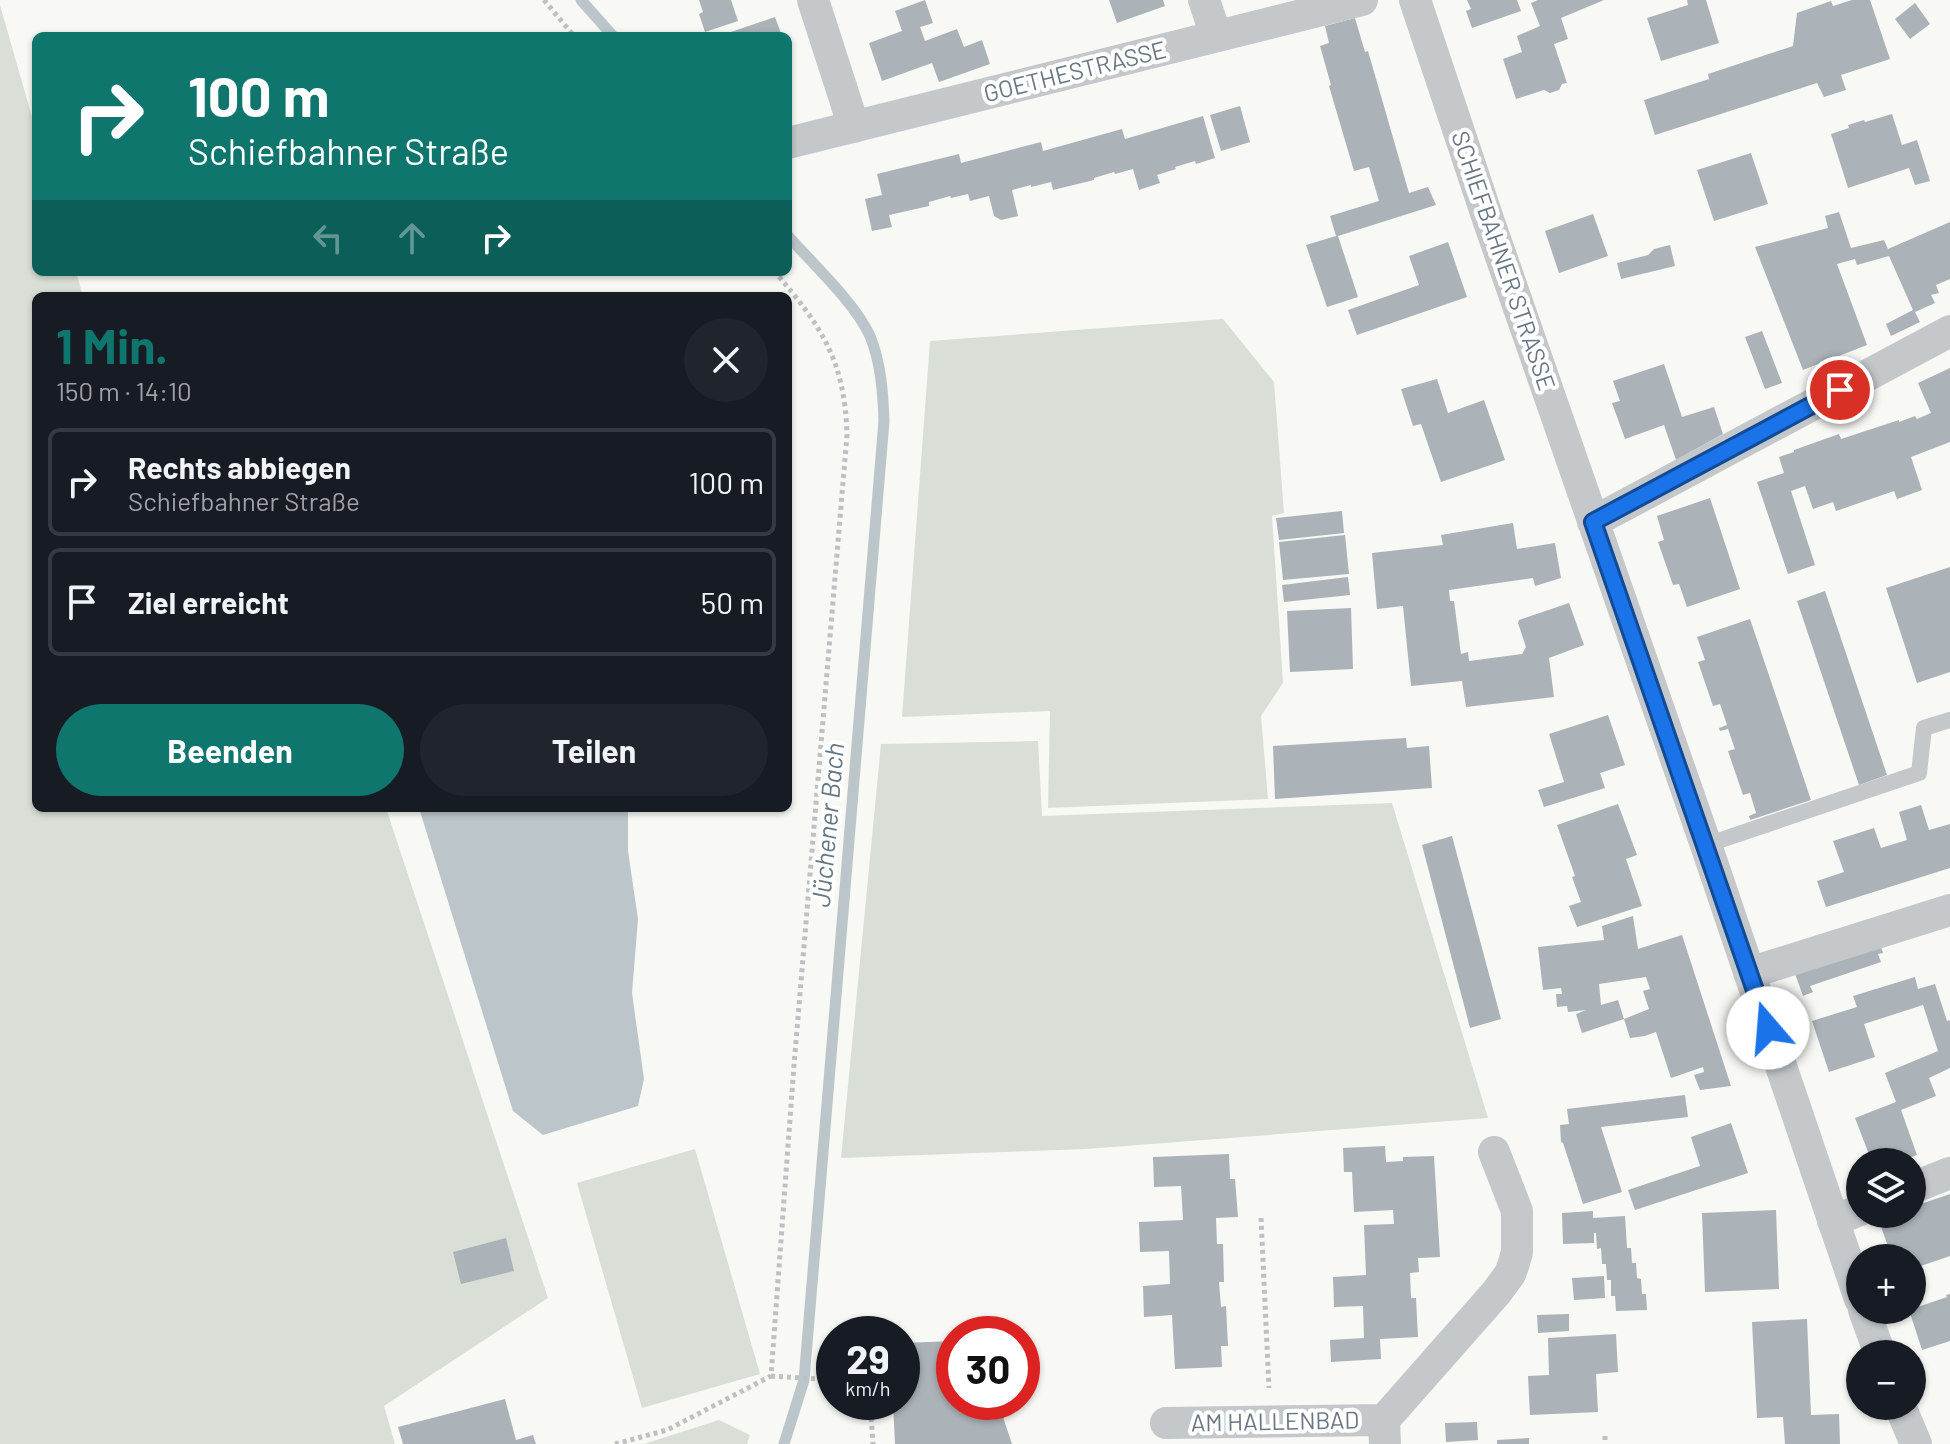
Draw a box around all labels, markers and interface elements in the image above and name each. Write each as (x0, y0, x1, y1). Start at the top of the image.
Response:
street label: GOETHESTRASSE (980, 34, 1169, 107)
text: 100 m (188, 61, 330, 128)
icon: right (56, 64, 160, 168)
street label: SCHIEFBAHNER STRASSE (1446, 127, 1562, 394)
text: Schiefbahner Straße (188, 129, 509, 172)
icon: left (306, 216, 350, 260)
icon: ahead (390, 216, 434, 260)
icon: right (474, 216, 518, 260)
text: 1 Min. (56, 316, 168, 374)
button: close (684, 318, 768, 402)
pin (1806, 356, 1874, 424)
icon: arrive (1818, 368, 1862, 412)
text: 150 m · 14:10 (56, 375, 192, 406)
text: Rechts abbiegen (128, 449, 351, 485)
icon: right (60, 460, 104, 504)
text: 100 m (689, 464, 764, 500)
text: Schiefbahner Straße (128, 485, 360, 516)
icon: arrive (60, 580, 104, 624)
text: Ziel erreicht (128, 584, 289, 620)
text: 50 m (701, 584, 764, 620)
button: Beenden (56, 704, 404, 796)
button: Teilen (420, 704, 768, 796)
water label: Jüchener Bach (804, 741, 849, 908)
position arrow (1726, 986, 1810, 1070)
map controls (1846, 1148, 1926, 1420)
button: layers (1846, 1148, 1926, 1228)
button: + (1846, 1244, 1926, 1324)
speed limit sign: 30 (936, 1316, 1040, 1420)
text: 29 (846, 1334, 890, 1382)
button: − (1846, 1340, 1926, 1420)
text: km/h (845, 1376, 891, 1400)
street label: AM HALLENBAD (1190, 1405, 1359, 1436)

